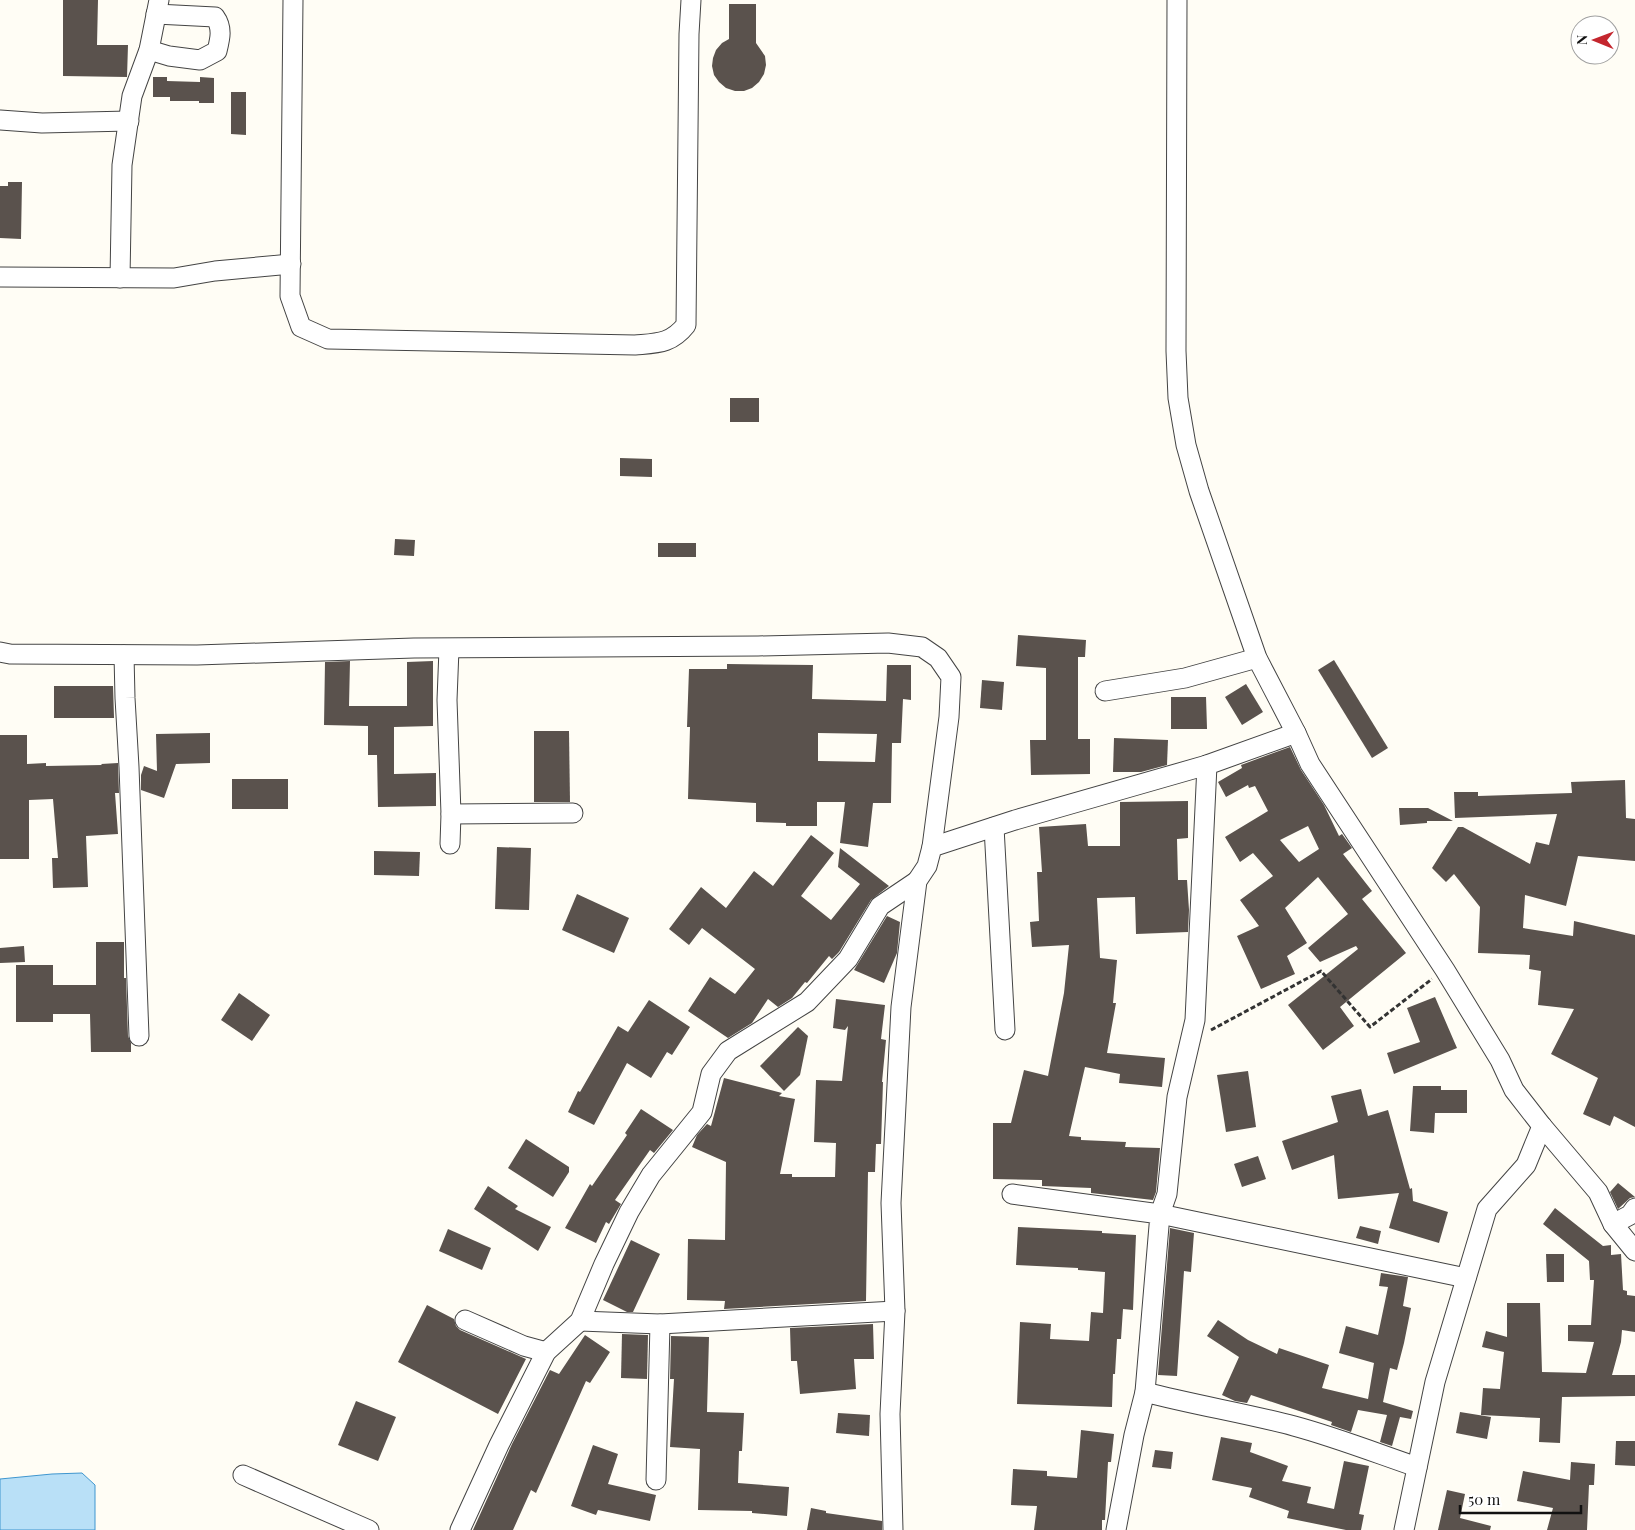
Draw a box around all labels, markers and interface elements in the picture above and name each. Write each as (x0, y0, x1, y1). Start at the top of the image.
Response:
north arrow (1570, 15, 1620, 65)
text: N (1572, 35, 1591, 45)
scale bar (1460, 1482, 1581, 1514)
text: 50 m (1468, 1489, 1501, 1509)

